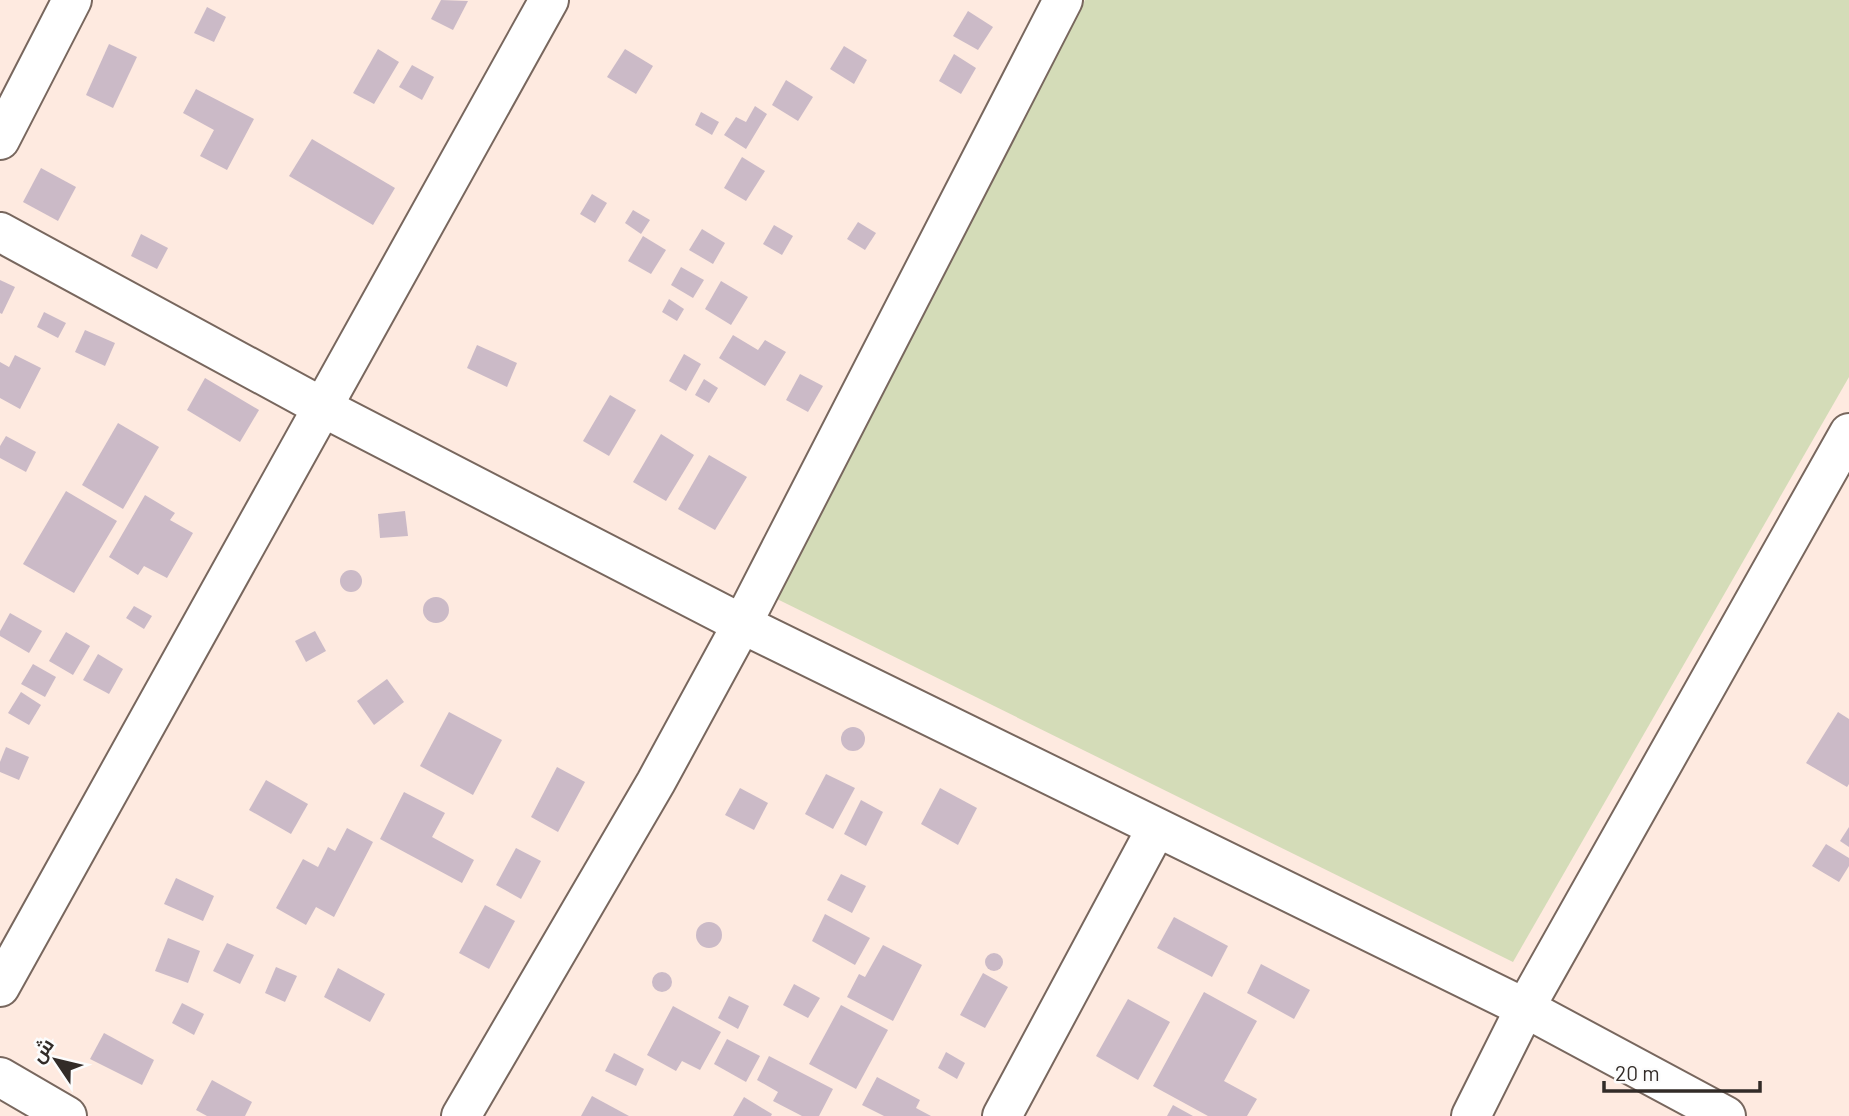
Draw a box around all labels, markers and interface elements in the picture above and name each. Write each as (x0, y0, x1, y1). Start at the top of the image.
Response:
north arrow (21, 1025, 91, 1095)
text: ش (25, 1033, 59, 1067)
scale bar (1604, 1050, 1760, 1094)
text: 20 m (1615, 1060, 1660, 1085)

